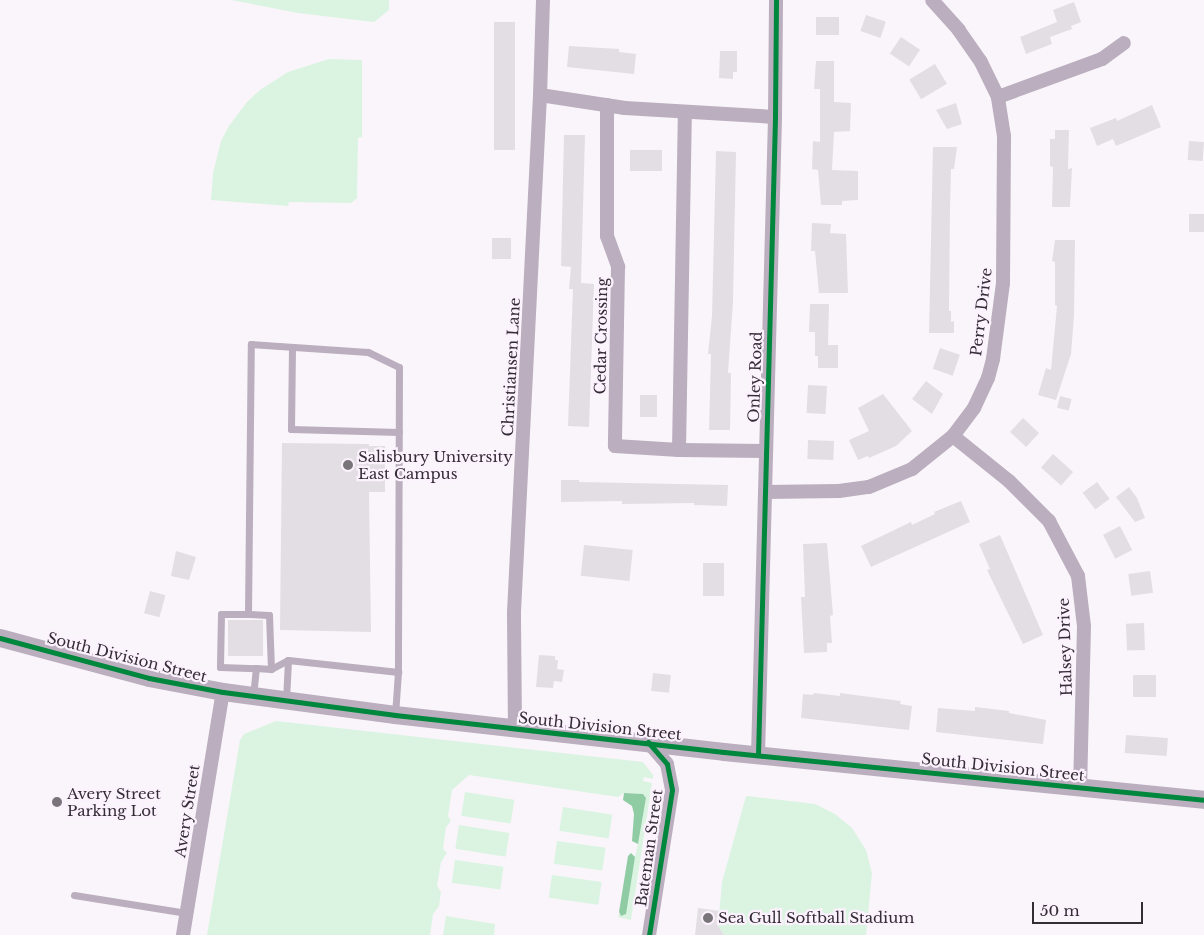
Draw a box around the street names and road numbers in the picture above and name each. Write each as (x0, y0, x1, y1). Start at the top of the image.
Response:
street label: Perry Drive (967, 266, 995, 358)
street label: Cedar Crossing (591, 277, 611, 395)
street label: Christiansen Lane (498, 297, 524, 437)
street label: Onley Road (744, 331, 766, 423)
street label: Halsey Drive (1054, 597, 1076, 697)
street label: South Division Street (45, 628, 209, 686)
street label: South Division Street (518, 708, 682, 744)
street label: South Division Street (921, 749, 1085, 785)
street label: Avery Street (171, 763, 203, 859)
street label: Bateman Street (632, 788, 666, 908)

